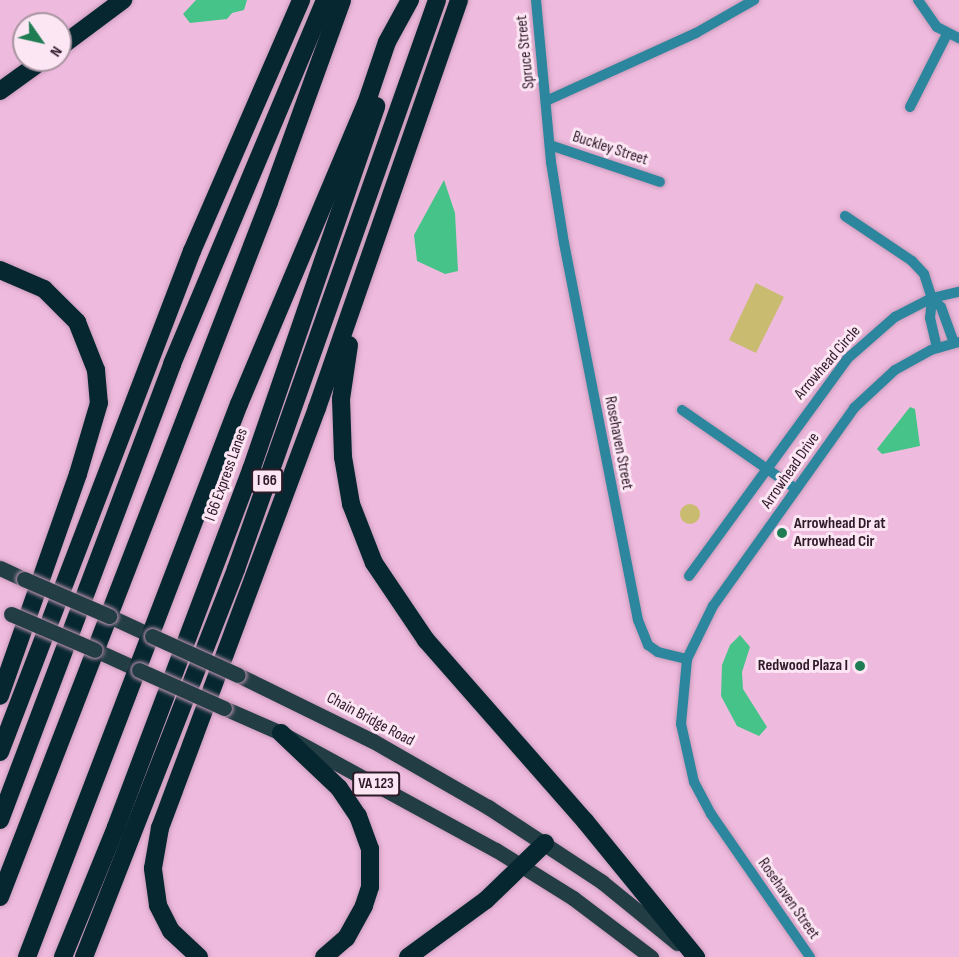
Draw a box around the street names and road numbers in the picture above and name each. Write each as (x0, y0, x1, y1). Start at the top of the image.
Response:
street label: Spruce Street (513, 14, 539, 90)
street label: Buckley Street (570, 128, 650, 170)
street label: Arrowhead Circle (791, 322, 865, 404)
street label: Rosehaven Street (600, 395, 636, 491)
street label: I 66 Express Lanes (201, 426, 253, 524)
street label: Arrowhead Drive (758, 429, 824, 513)
road number: I 66 (250, 469, 284, 493)
street label: Chain Bridge Road (323, 689, 417, 751)
road number: VA 123 (352, 772, 400, 796)
street label: Rosehaven Street (753, 855, 823, 943)

